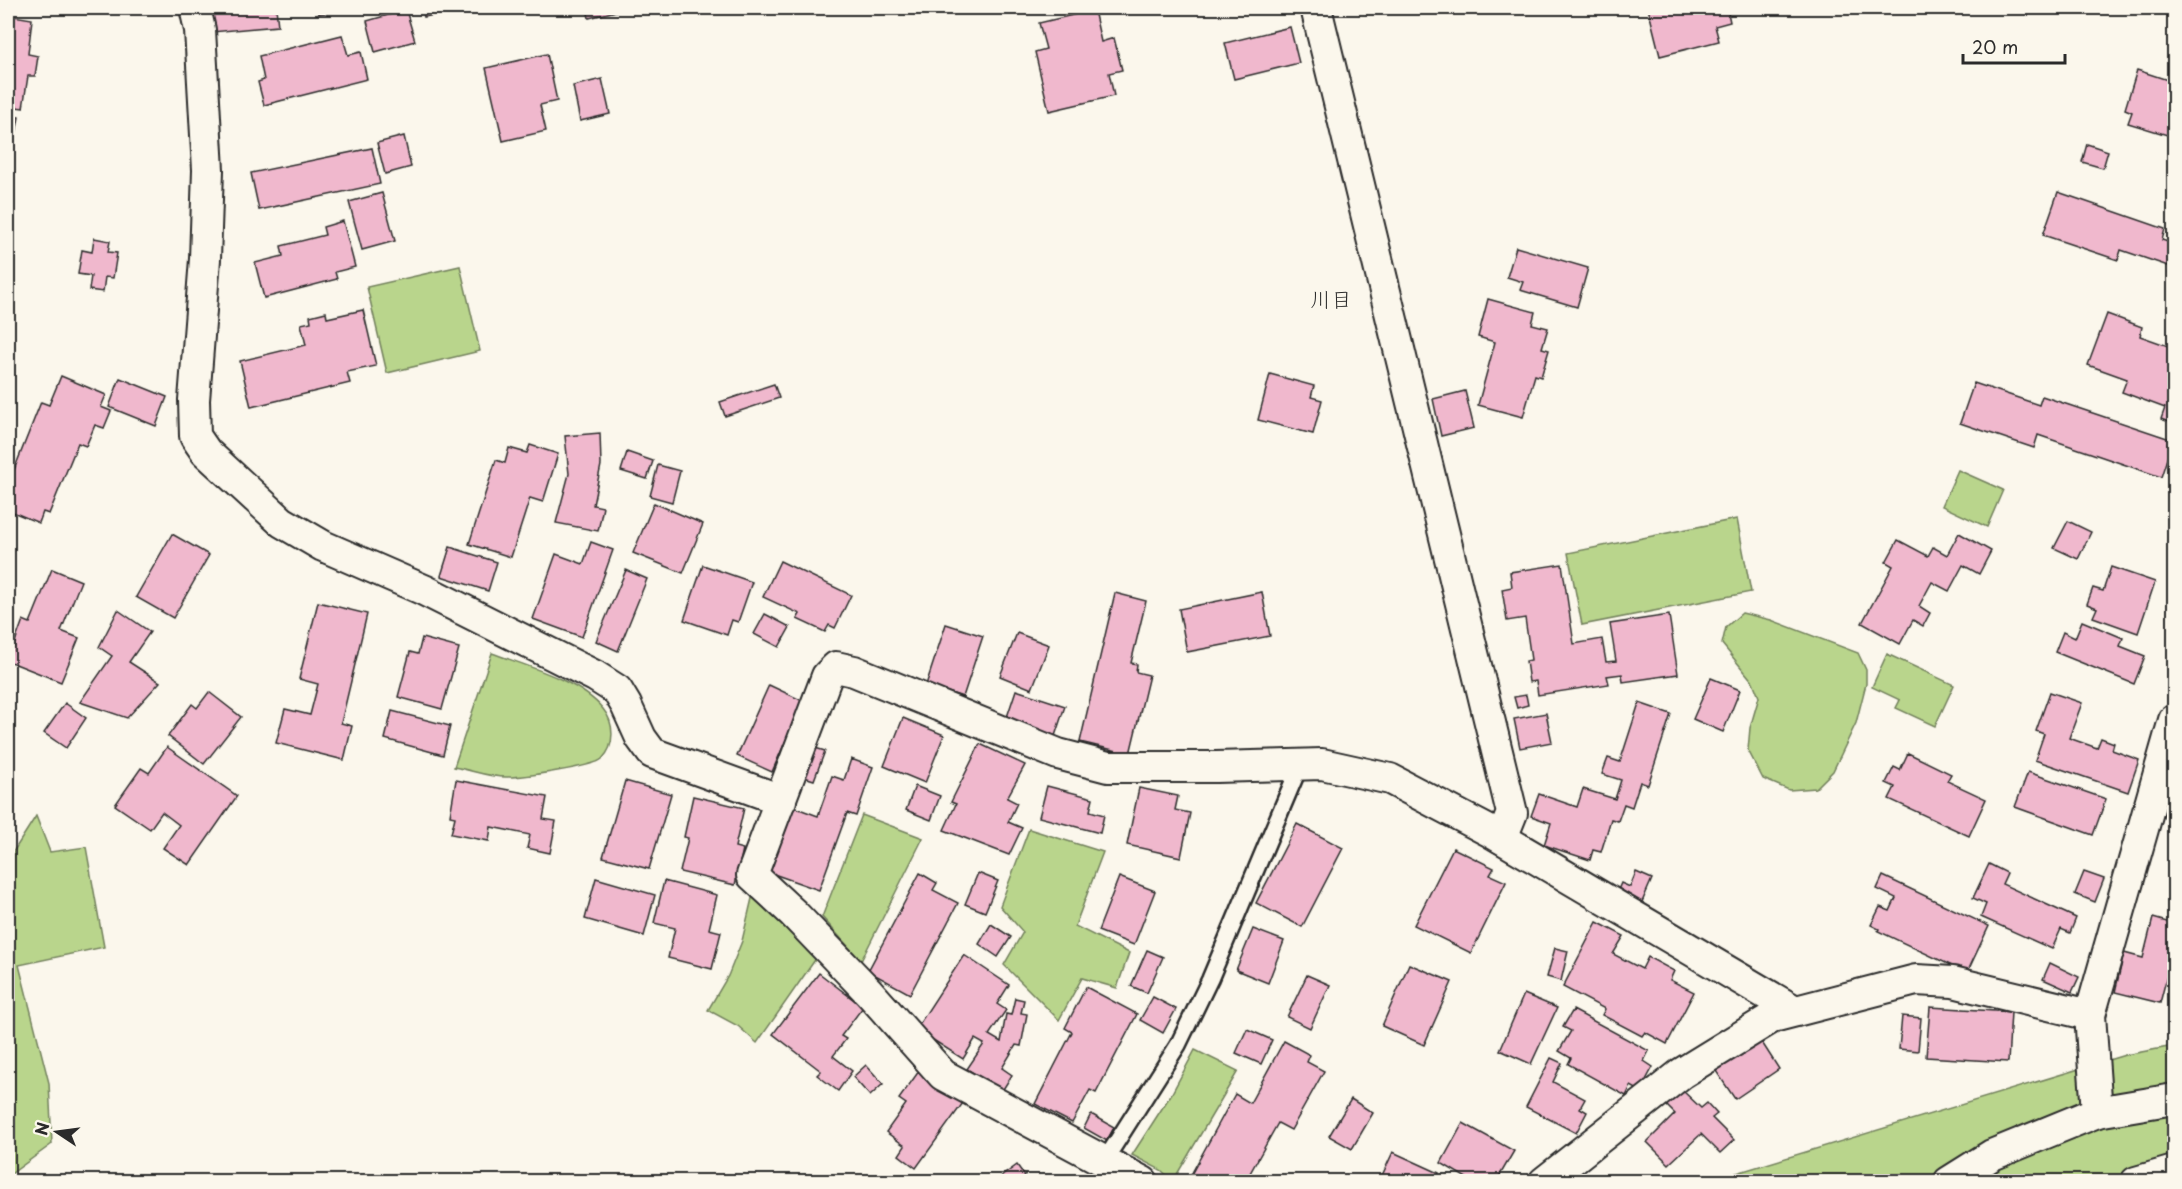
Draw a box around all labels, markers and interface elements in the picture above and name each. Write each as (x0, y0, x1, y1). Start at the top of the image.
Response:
scale bar (1963, 27, 2065, 65)
text: 20 m (1972, 33, 2018, 60)
district label: 川目 (1310, 282, 1352, 314)
north arrow (27, 1102, 87, 1162)
text: N (28, 1120, 55, 1137)

